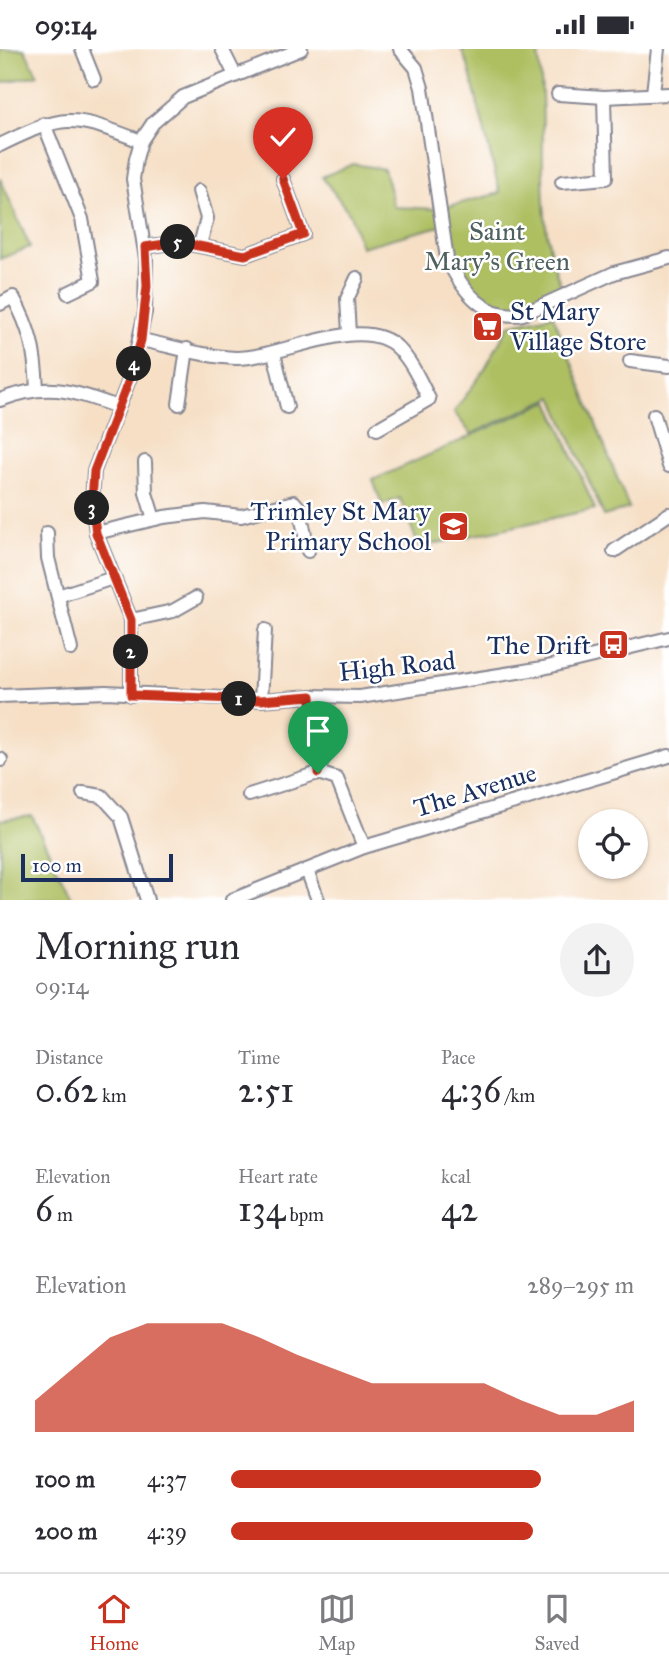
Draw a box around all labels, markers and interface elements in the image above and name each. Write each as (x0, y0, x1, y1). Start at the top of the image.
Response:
text: 09:14 (35, 9, 95, 41)
pin (253, 107, 313, 179)
icon: check (264, 118, 302, 156)
park label: Saint Mary's Green (424, 215, 570, 277)
pin: 5 (160, 225, 196, 259)
text: 5 (173, 230, 182, 253)
place label: St Mary Village Store (509, 295, 647, 357)
supermarket icon: St Mary Village Store (470, 309, 504, 343)
pin: 4 (116, 347, 152, 381)
text: 4 (128, 352, 139, 375)
pin: 3 (74, 491, 110, 525)
place label: Trimley St Mary Primary School (250, 495, 432, 557)
text: 3 (88, 496, 95, 519)
school or university icon: Trimley St Mary Primary School (437, 509, 471, 543)
bus stop icon: The Drift (597, 628, 631, 662)
place label: The Drift (487, 629, 591, 661)
pin: 2 (114, 635, 148, 669)
text: 2 (126, 640, 135, 663)
street label: High Road (337, 644, 457, 688)
pin: 1 (222, 681, 256, 717)
text: 1 (235, 687, 242, 710)
pin (288, 701, 348, 773)
icon: arrive (299, 712, 337, 750)
street label: The Avenue (410, 756, 540, 824)
map controls (578, 809, 648, 879)
button: locate (578, 809, 648, 879)
scale bar (21, 851, 173, 883)
text: 100 m (32, 854, 82, 877)
text: Morning run (35, 923, 240, 969)
button: share (560, 923, 634, 997)
text: 09:14 (35, 972, 88, 1000)
text: Distance (35, 1046, 103, 1069)
text: Time (238, 1046, 280, 1069)
text: Pace (441, 1046, 475, 1069)
text: 0.62 (35, 1069, 98, 1112)
text: 2:51 (238, 1069, 294, 1112)
text: 4:36 (441, 1069, 501, 1112)
text: km (98, 1084, 127, 1107)
text: /km (501, 1084, 535, 1107)
text: Elevation (35, 1165, 110, 1188)
text: Heart rate (238, 1165, 318, 1188)
text: kcal (441, 1165, 471, 1188)
text: 6 (35, 1188, 53, 1231)
text: 134 (238, 1188, 285, 1231)
text: 42 (441, 1188, 478, 1231)
text: m (53, 1203, 73, 1226)
text: bpm (285, 1203, 324, 1226)
text: Elevation (35, 1271, 126, 1299)
text: 289–295 m (527, 1271, 634, 1299)
text: 100 m (35, 1465, 95, 1493)
text: 4:37 (147, 1465, 187, 1493)
text: 200 m (35, 1517, 97, 1545)
text: 4:39 (147, 1517, 187, 1545)
tab: Home (89, 1590, 139, 1655)
tab: Map (318, 1590, 356, 1655)
tab: Saved (535, 1590, 580, 1655)

